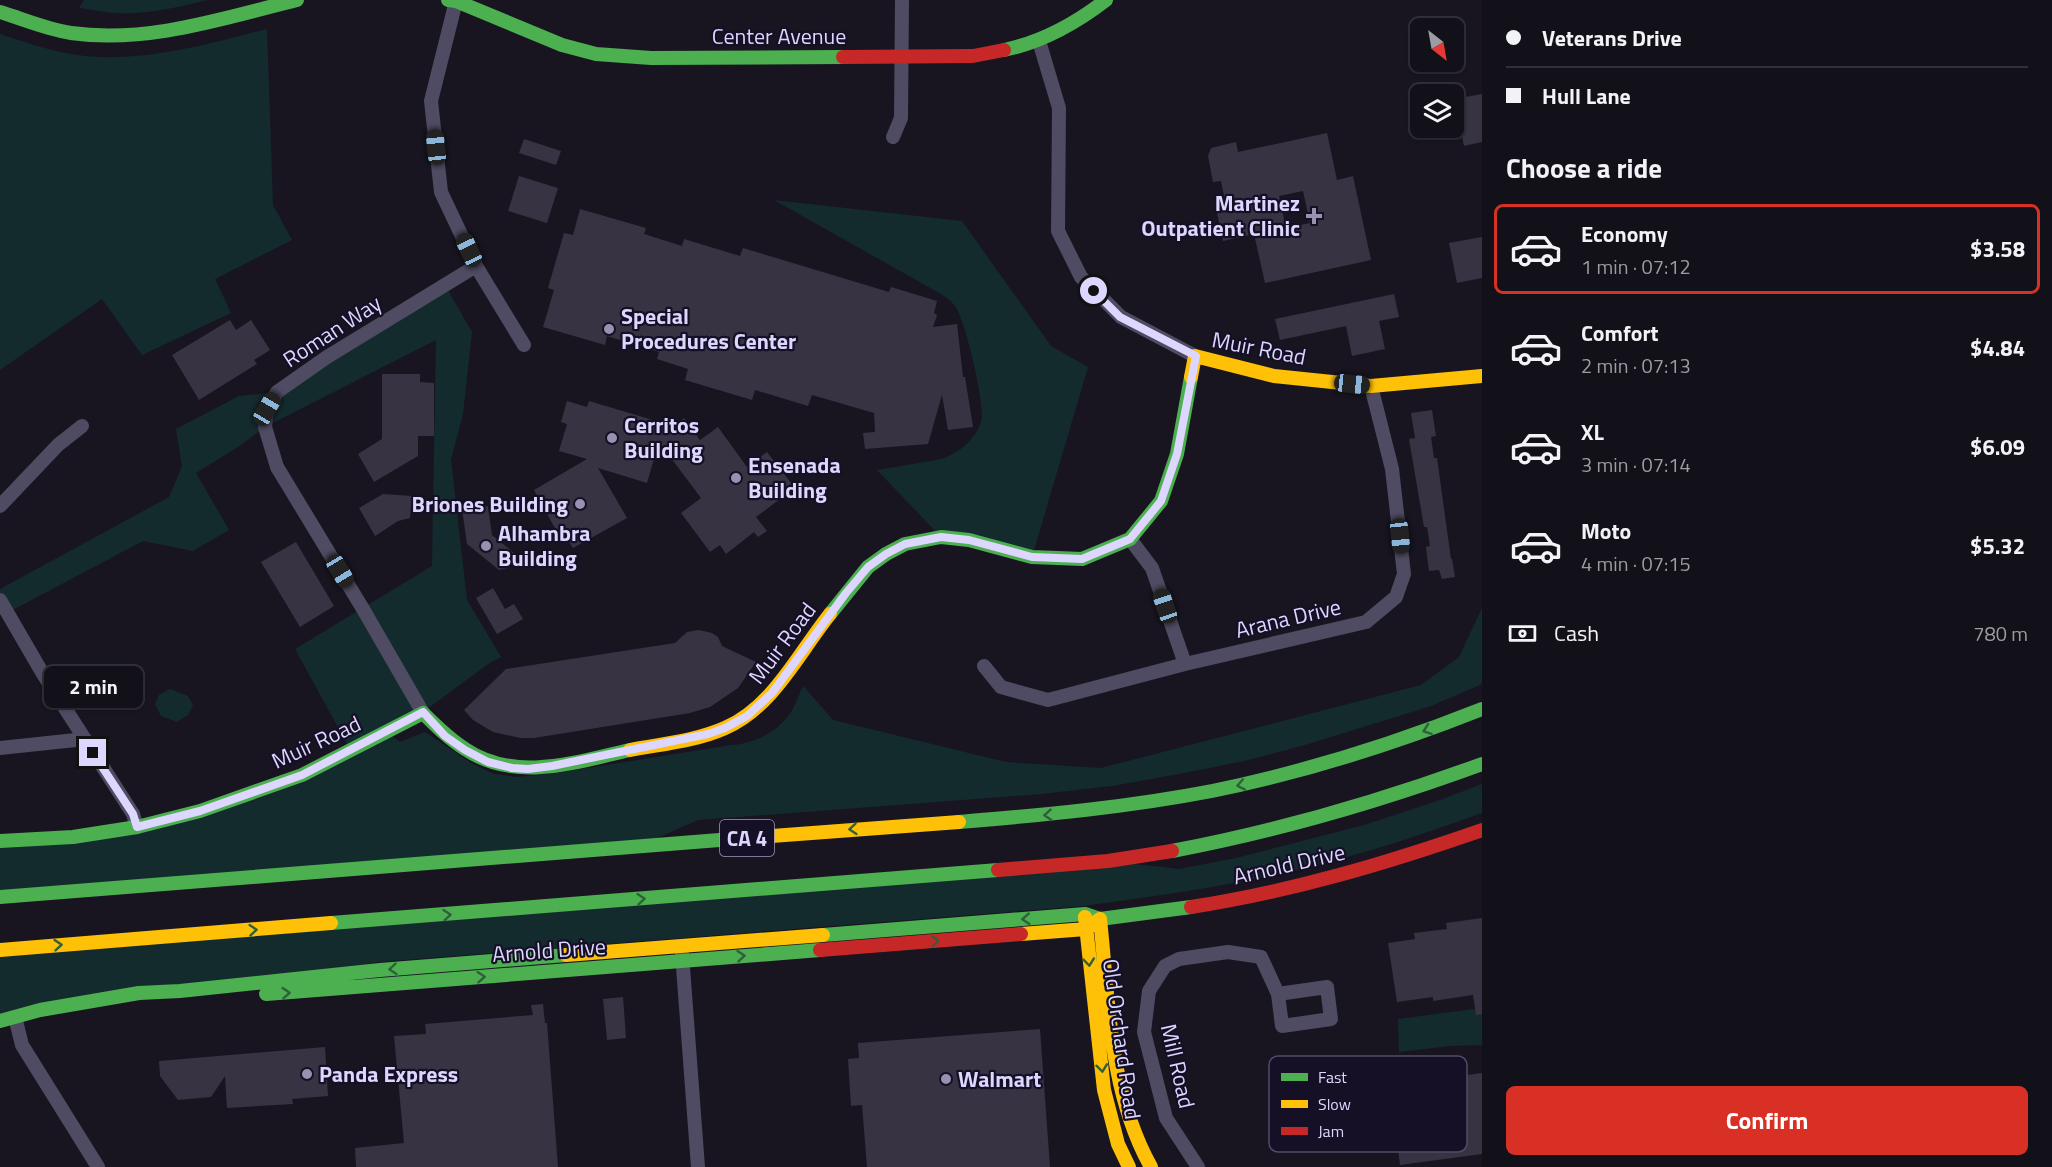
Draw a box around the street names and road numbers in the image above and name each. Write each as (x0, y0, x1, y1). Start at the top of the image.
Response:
street label: Center Avenue (712, 19, 846, 53)
street label: Roman Way (276, 286, 388, 376)
street label: Muir Road (1209, 322, 1309, 374)
street label: Arana Drive (1232, 589, 1344, 647)
street label: Muir Road (740, 595, 824, 691)
street label: Muir Road (266, 707, 366, 777)
road number: CA 4 (720, 820, 774, 856)
street label: Arnold Drive (1230, 835, 1348, 893)
street label: Arnold Drive (491, 929, 607, 971)
street label: Old Orchard Road (1094, 956, 1150, 1122)
street label: Mill Road (1152, 1020, 1204, 1112)

